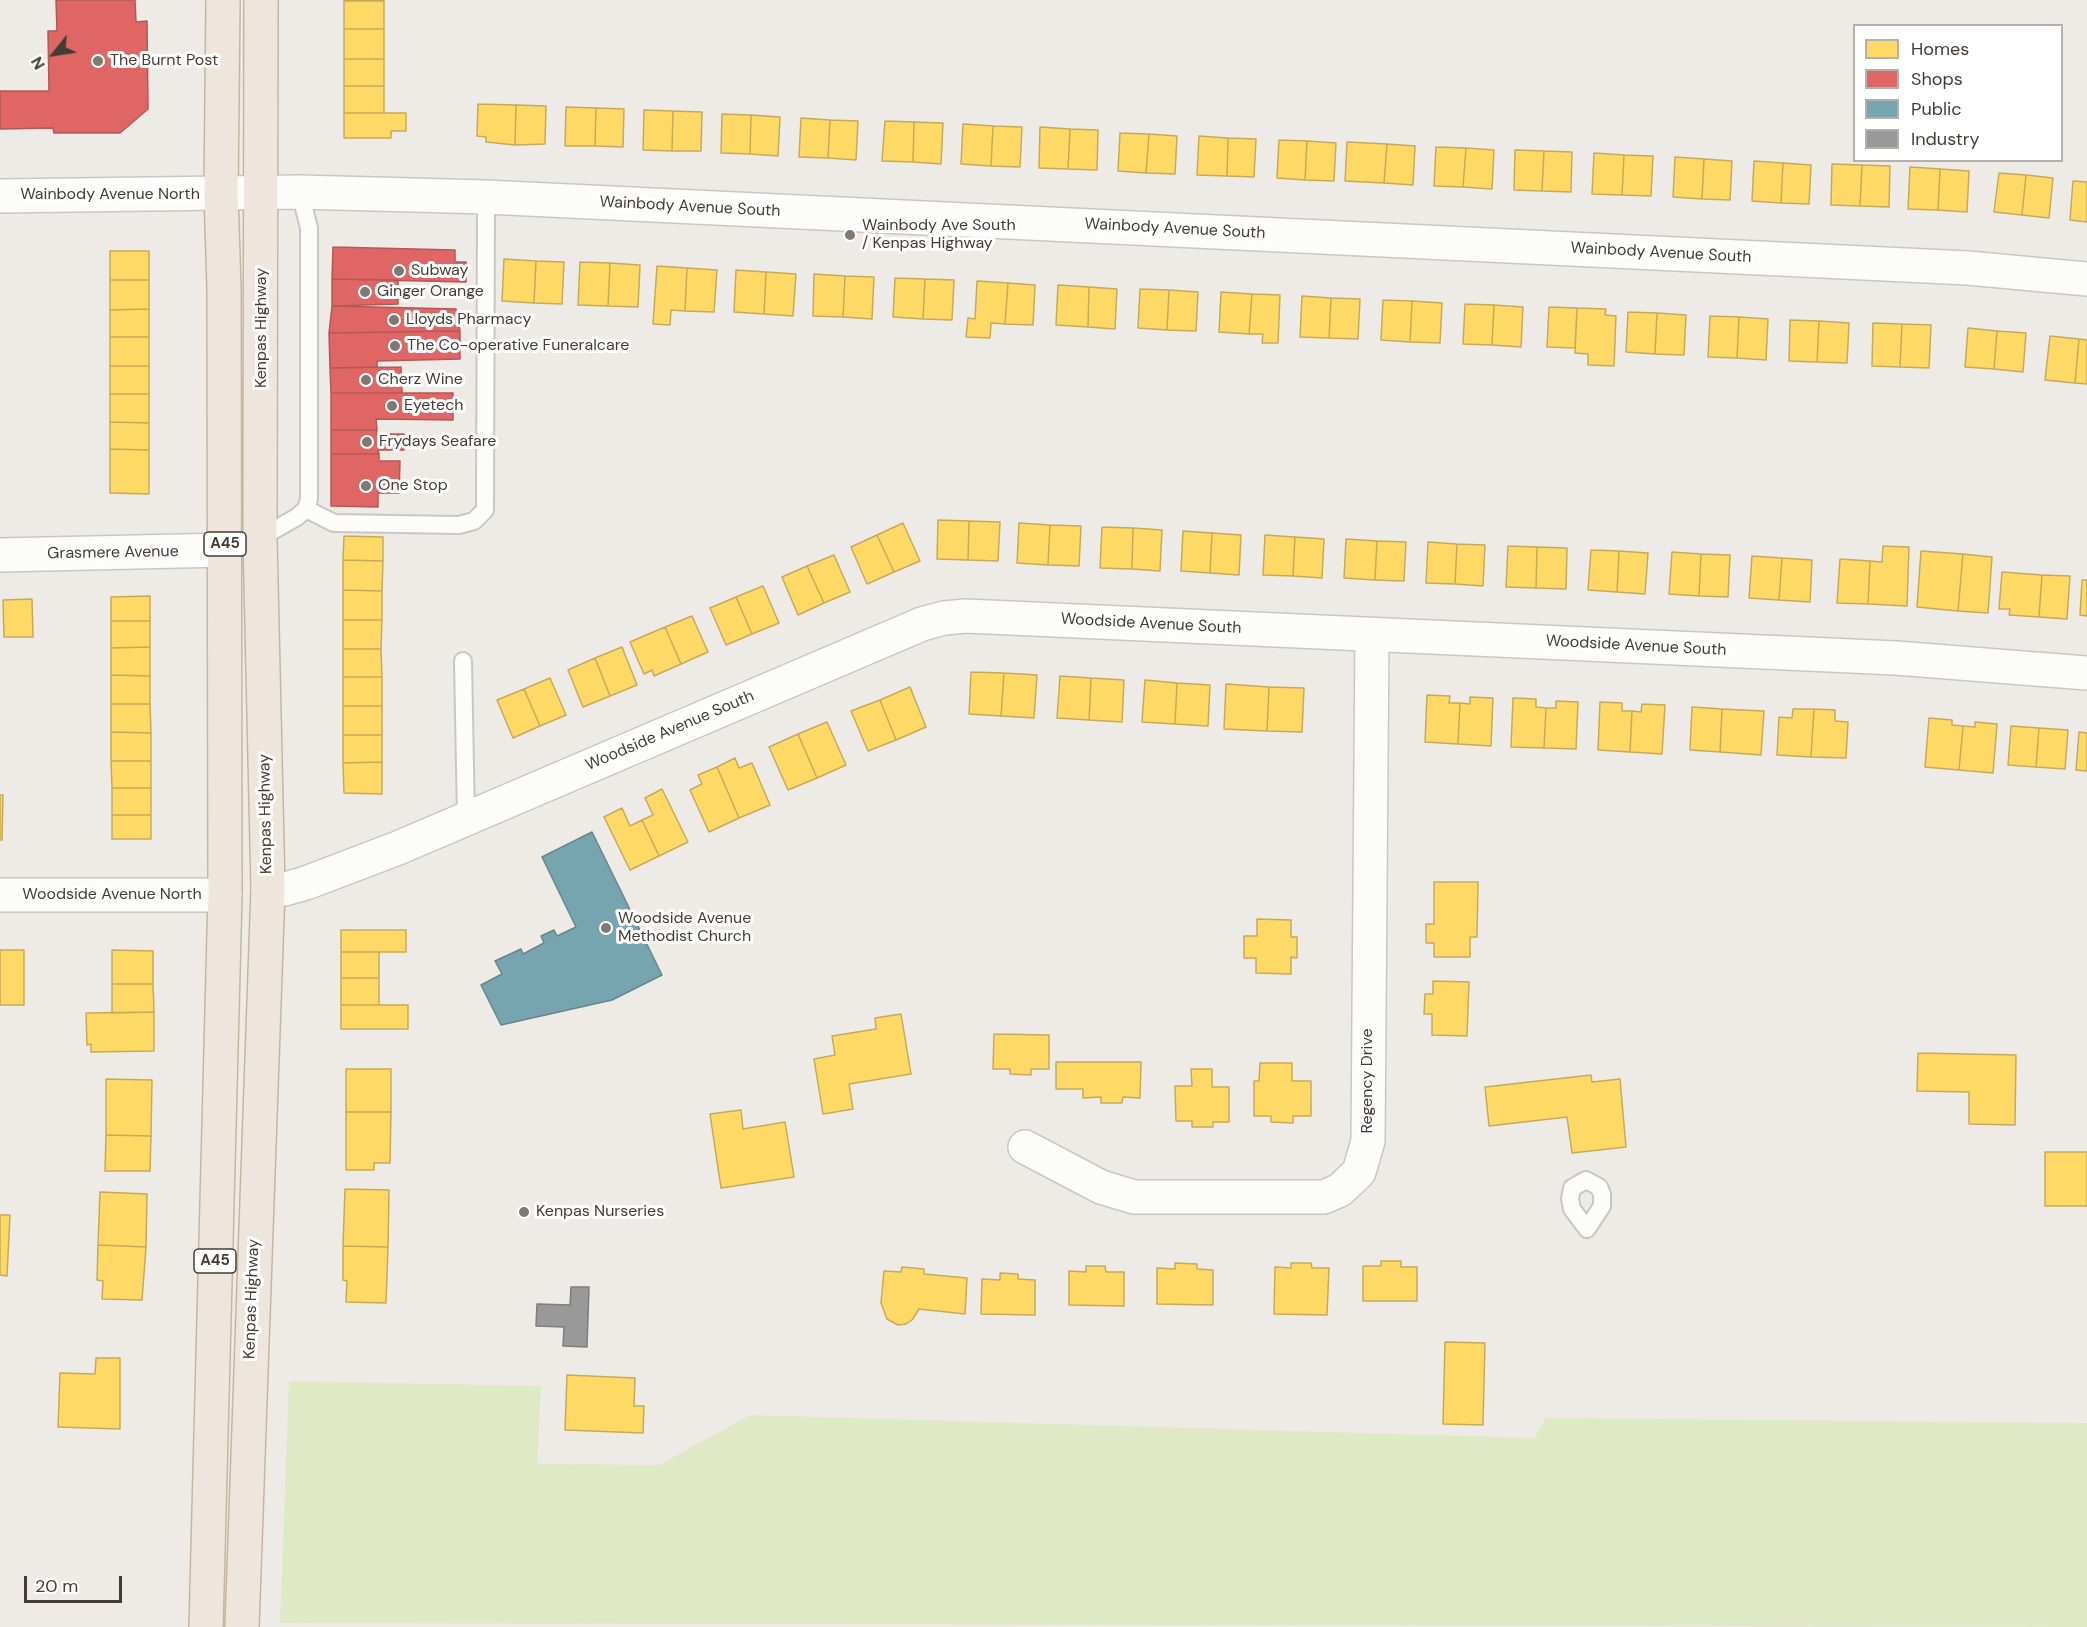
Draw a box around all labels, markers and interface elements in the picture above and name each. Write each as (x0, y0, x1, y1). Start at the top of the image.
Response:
north arrow (24, 24, 84, 84)
legend (1853, 24, 2063, 162)
text: Homes (1911, 37, 1969, 61)
place label: The Burnt Post (110, 51, 218, 71)
text: N (26, 53, 50, 74)
marker: The Burnt Post (91, 54, 105, 68)
text: Shops (1911, 67, 1963, 91)
text: Public (1911, 97, 1962, 121)
text: Industry (1911, 127, 1980, 151)
street label: Wainbody Avenue North (20, 185, 200, 205)
street label: Wainbody Avenue South (599, 193, 781, 221)
street label: Wainbody Avenue South (1084, 215, 1266, 243)
place label: Wainbody Ave South / Kenpas Highway (862, 216, 1016, 254)
marker: Wainbody Ave South / Kenpas Highway (843, 228, 857, 242)
street label: Wainbody Avenue South (1570, 239, 1752, 267)
place label: Subway (411, 261, 468, 281)
marker: Subway (392, 264, 406, 278)
street label: Kenpas Highway (252, 268, 272, 388)
place label: Ginger Orange (377, 282, 484, 302)
marker: Ginger Orange (358, 285, 372, 299)
place label: Lloyds Pharmacy (406, 310, 531, 330)
marker: Lloyds Pharmacy (387, 313, 401, 327)
place label: The Co-operative Funeralcare (407, 336, 629, 356)
marker: The Co-operative Funeralcare (388, 339, 402, 353)
place label: Cherz Wine (378, 370, 463, 390)
marker: Cherz Wine (359, 373, 373, 387)
place label: Eyetech (404, 396, 463, 416)
marker: Eyetech (385, 399, 399, 413)
place label: Frydays Seafare (379, 432, 496, 452)
marker: Frydays Seafare (360, 435, 374, 449)
place label: One Stop (378, 476, 448, 496)
marker: One Stop (359, 479, 373, 493)
road number: A45 (204, 532, 246, 556)
street label: Grasmere Avenue (47, 542, 179, 564)
street label: Woodside Avenue South (1060, 610, 1242, 638)
street label: Woodside Avenue South (1545, 632, 1727, 660)
street label: Woodside Avenue South (583, 687, 757, 775)
street label: Kenpas Highway (255, 754, 277, 874)
street label: Woodside Avenue North (22, 885, 202, 905)
place label: Woodside Avenue Methodist Church (618, 909, 751, 947)
marker: Woodside Avenue Methodist Church (599, 921, 613, 935)
street label: Regency Drive (1358, 1028, 1378, 1134)
place label: Kenpas Nurseries (536, 1202, 664, 1222)
marker: Kenpas Nurseries (517, 1205, 531, 1219)
street label: Kenpas Highway (240, 1239, 264, 1359)
road number: A45 (194, 1249, 236, 1273)
scale bar (27, 1564, 124, 1602)
text: 20 m (35, 1574, 78, 1598)

